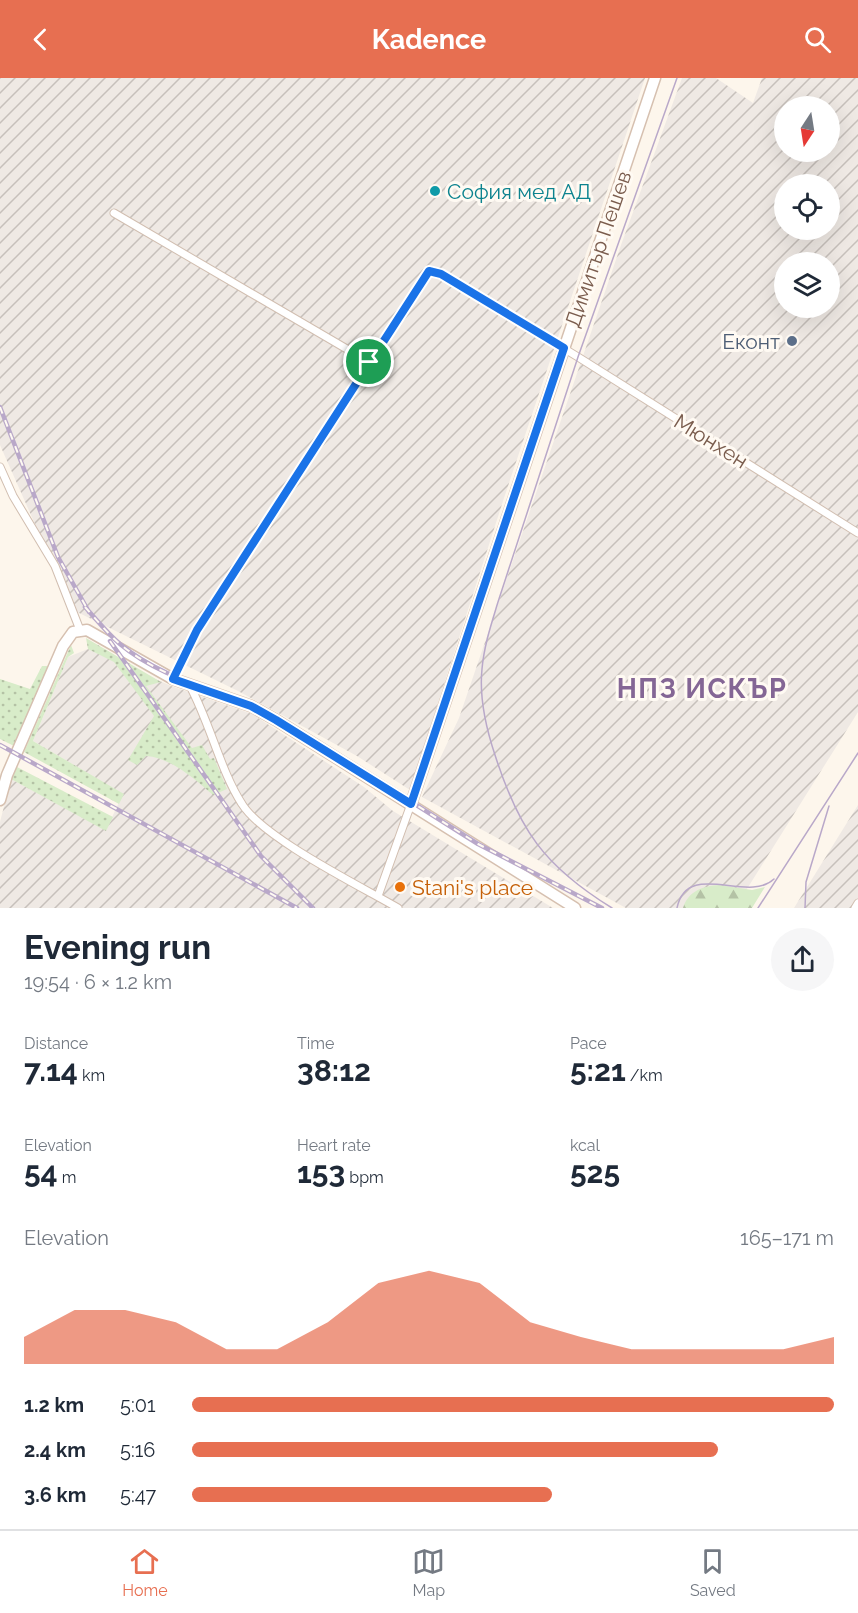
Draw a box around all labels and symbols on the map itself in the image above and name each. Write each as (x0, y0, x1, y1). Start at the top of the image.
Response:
north arrow (774, 96, 840, 162)
street label: Димитър Пешев (560, 168, 636, 330)
place label: София мед АД (447, 179, 591, 204)
marker: София мед АД (428, 184, 442, 198)
place label: Еконт (722, 329, 780, 354)
marker: Еконт (785, 334, 799, 348)
pin (343, 336, 394, 387)
street label: Мюнхен (670, 409, 752, 473)
district label: НПЗ ИСКЪР (617, 673, 787, 704)
place label: Stani's place (412, 875, 533, 900)
marker: Stani's place (393, 880, 407, 894)

